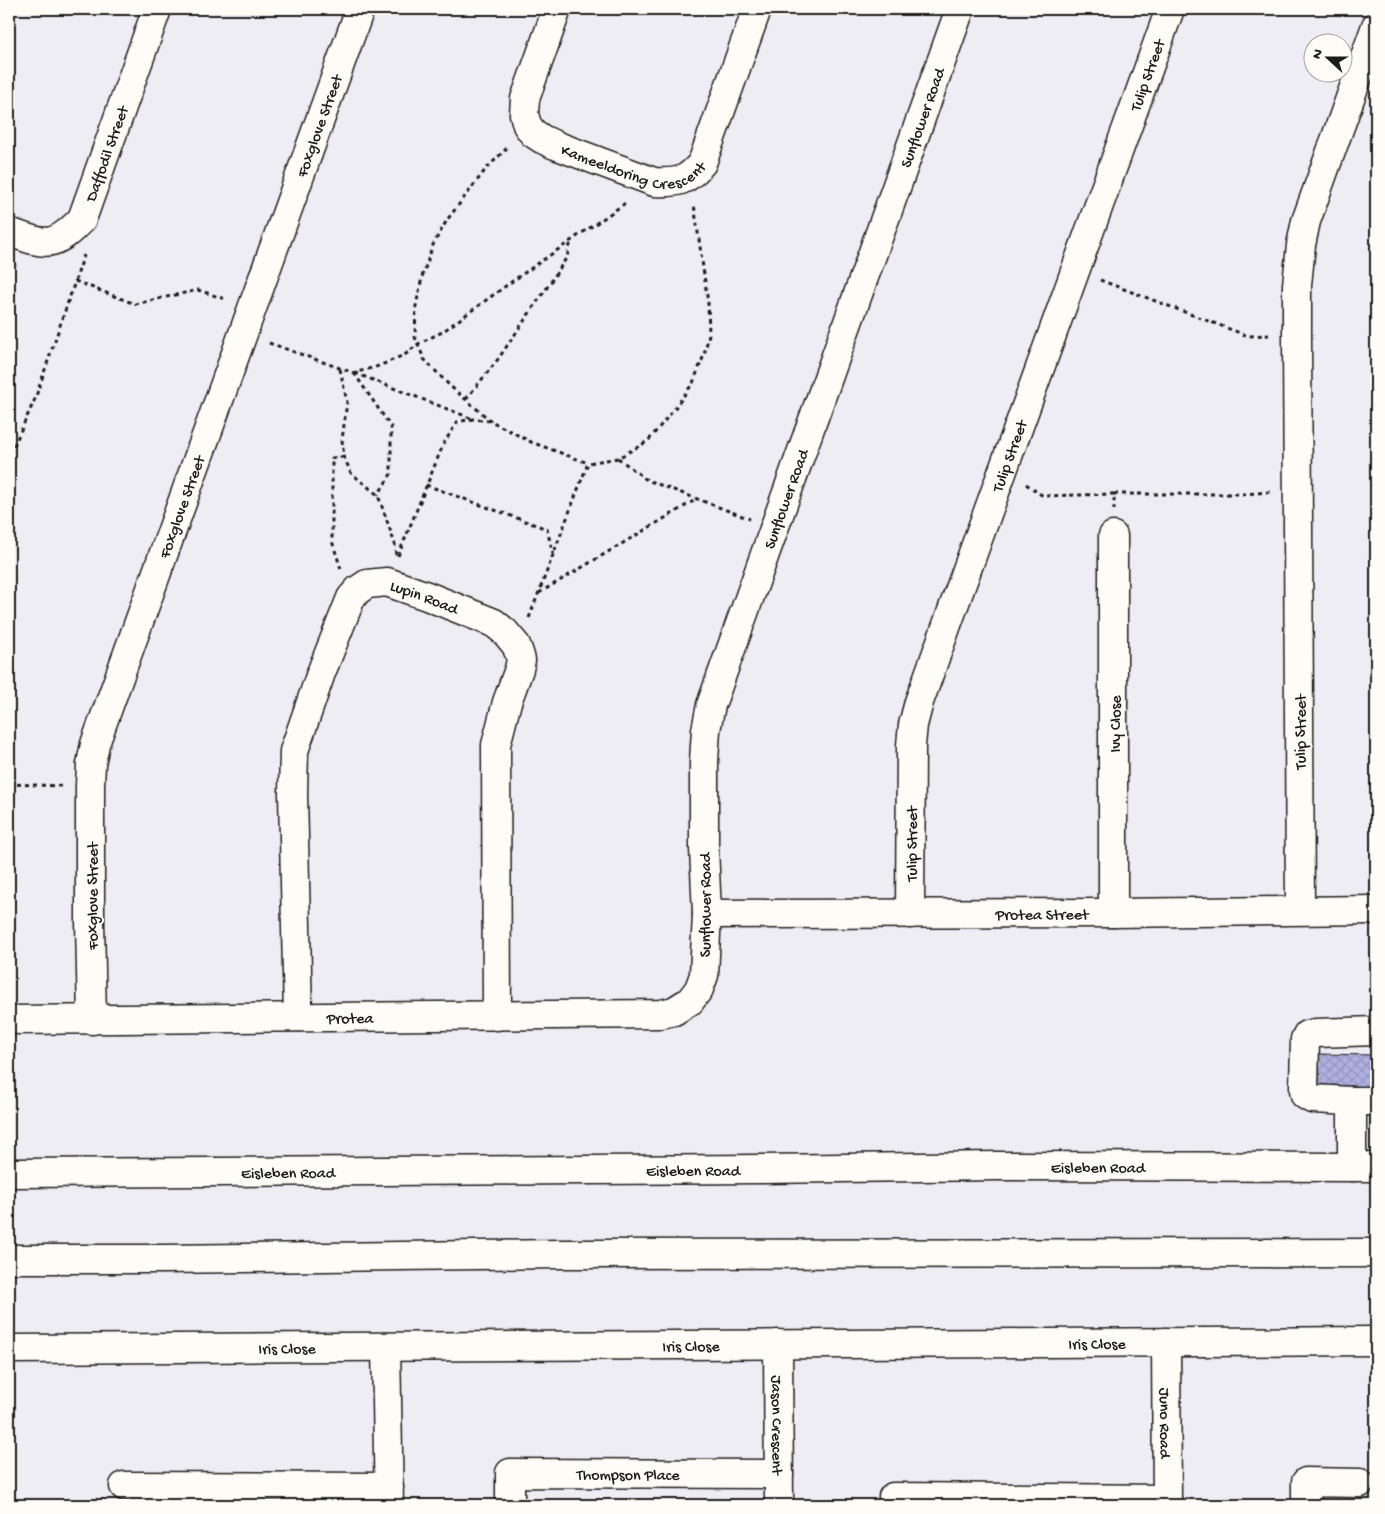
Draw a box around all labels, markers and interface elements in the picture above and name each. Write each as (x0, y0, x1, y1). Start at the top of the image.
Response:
north arrow (1302, 32, 1352, 82)
street label: Tulip Street (1127, 36, 1172, 115)
text: N (1309, 47, 1328, 62)
street label: Sunflower Road (898, 65, 952, 171)
street label: Foxglove Street (294, 71, 349, 181)
street label: Daffodil Street (83, 103, 135, 206)
street label: Kameeldoring Crescent (552, 136, 706, 166)
text: Kameeldoring Crescent (557, 142, 713, 195)
street label: Tulip Street (990, 417, 1034, 496)
street label: Sunflower Road (762, 446, 815, 552)
street label: Foxglove Street (156, 452, 212, 562)
street label: Lupin Road (387, 578, 462, 621)
street label: Tulip Street (1293, 693, 1312, 770)
street label: Ivy Close (1108, 695, 1127, 753)
street label: Tulip Street (904, 805, 924, 883)
street label: Foxglove Street (85, 841, 104, 951)
street label: Sunflower Road (698, 851, 717, 957)
street label: Protea Street (994, 907, 1090, 926)
street label: Protea (326, 1011, 374, 1030)
street label: Eisleben Road (1051, 1160, 1147, 1179)
street label: Eisleben Road (646, 1163, 742, 1183)
street label: Eisleben Road (241, 1165, 337, 1185)
street label: Iris Close (1068, 1336, 1126, 1356)
street label: Iris Close (662, 1339, 720, 1358)
street label: Iris Close (258, 1341, 316, 1361)
street label: Jason Crescent (765, 1375, 785, 1476)
street label: Juno Road (1153, 1388, 1173, 1460)
street label: Thompson Place (576, 1467, 680, 1487)

